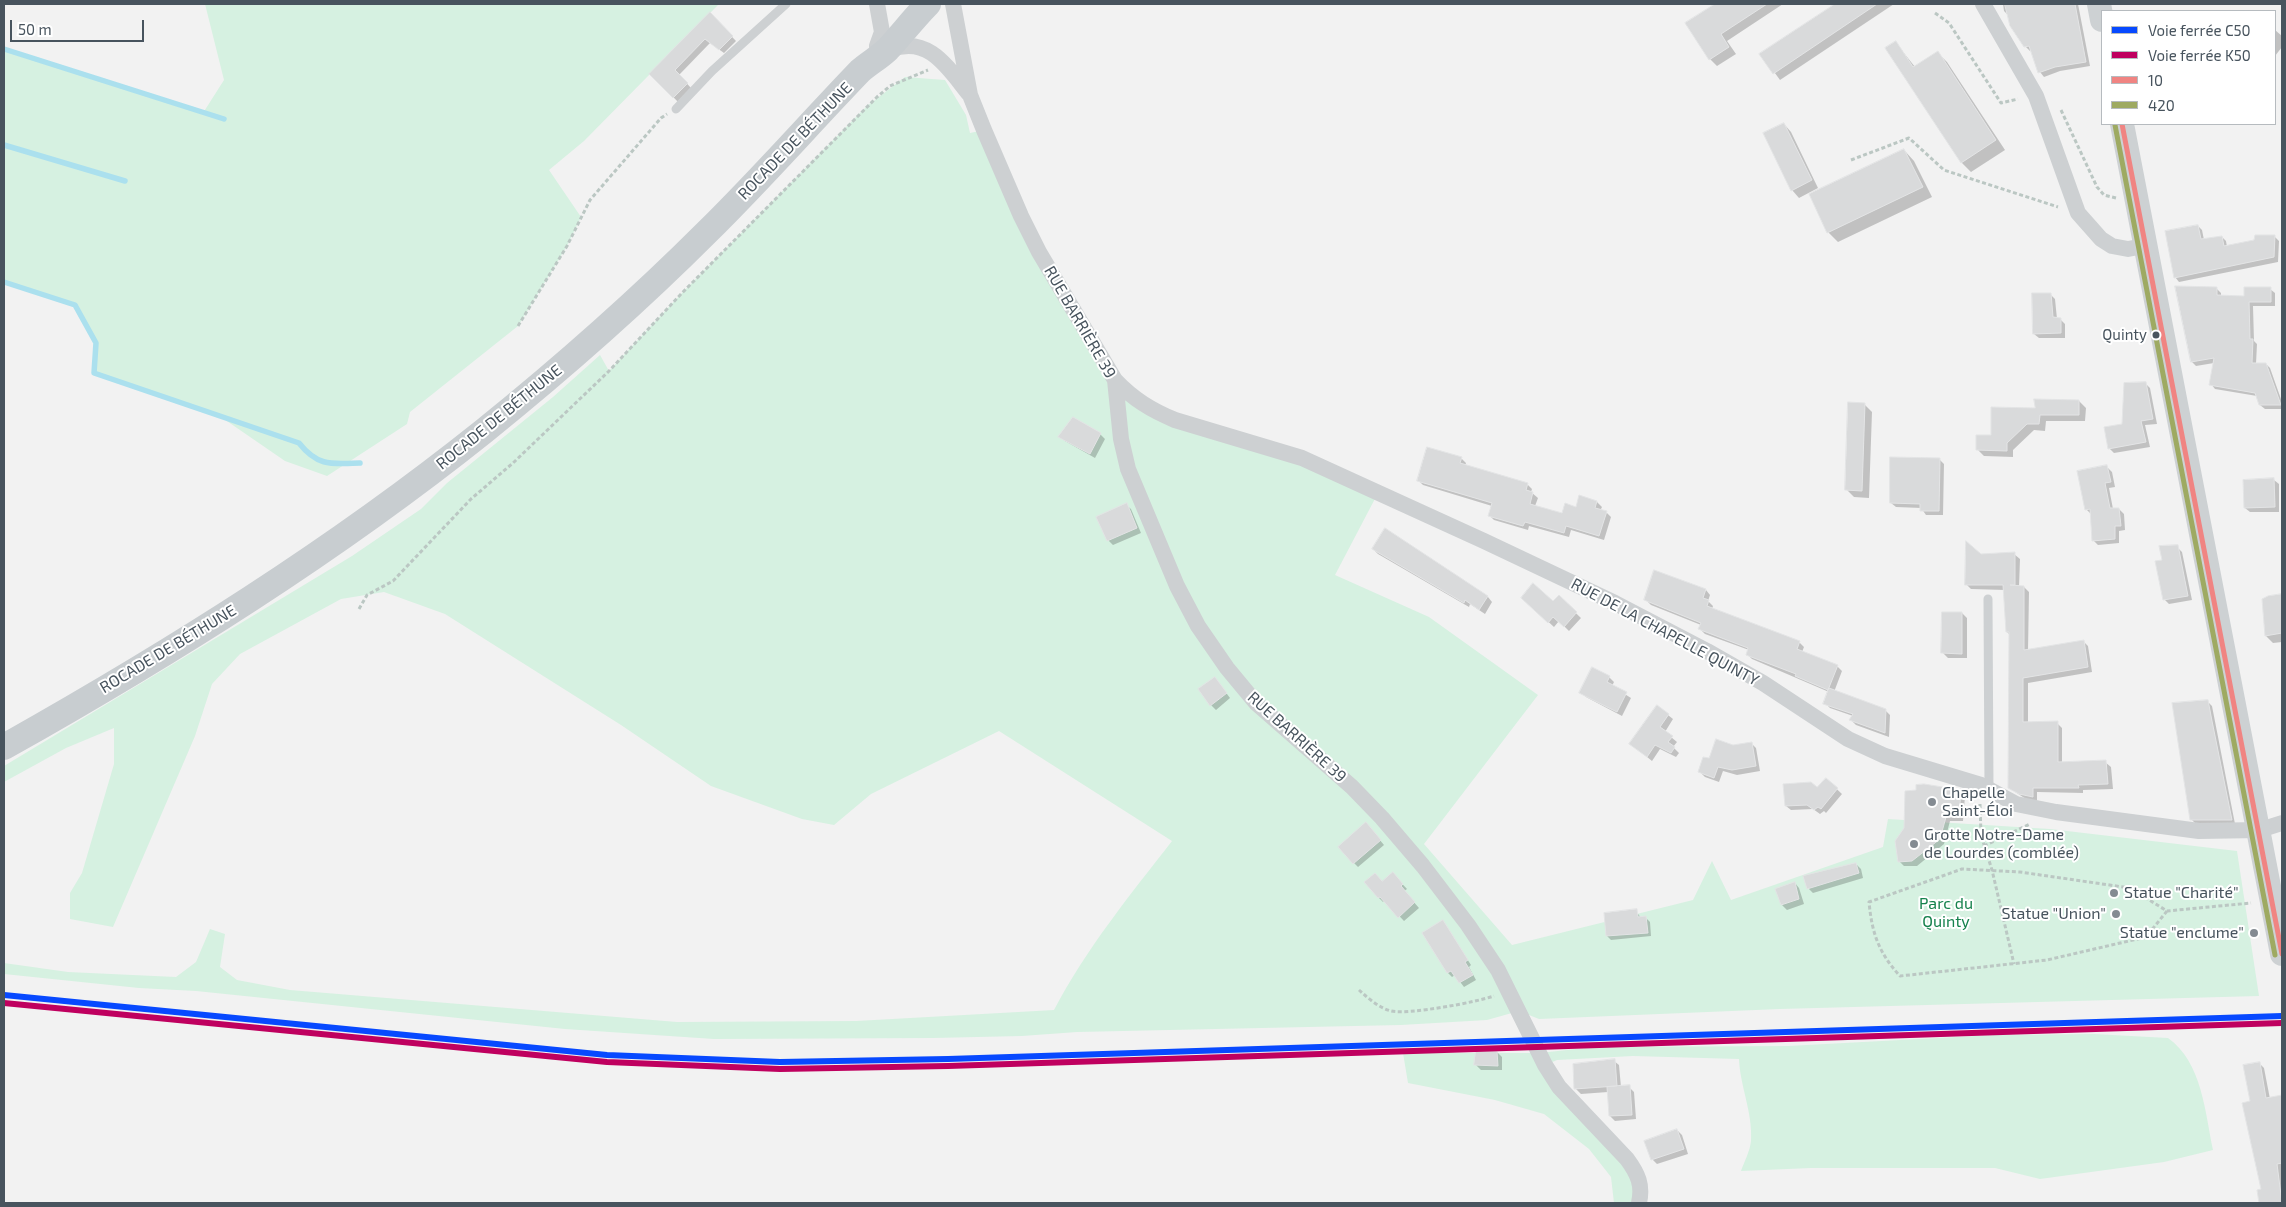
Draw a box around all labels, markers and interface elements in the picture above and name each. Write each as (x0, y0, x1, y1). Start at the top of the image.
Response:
scale bar (12, 10, 146, 42)
legend (2101, 10, 2276, 125)
text: 50 m (18, 20, 52, 38)
text: Voie ferrée C50 (2148, 21, 2251, 39)
text: Voie ferrée K50 (2148, 46, 2251, 64)
text: 10 (2148, 71, 2163, 89)
street label: ROCADE DE BÉTHUNE (734, 78, 856, 204)
text: 420 (2148, 96, 2175, 114)
street label: RUE BARRIÈRE 39 (1040, 262, 1120, 382)
place label: Quinty (2102, 326, 2147, 344)
marker: Quinty (2151, 330, 2161, 340)
street label: ROCADE DE BÉTHUNE (432, 361, 566, 473)
street label: RUE DE LA CHAPELLE QUINTY (1568, 574, 1762, 690)
street label: ROCADE DE BÉTHUNE (96, 601, 240, 697)
street label: RUE BARRIÈRE 39 (1244, 688, 1350, 786)
place label: Chapelle Saint-Éloi (1942, 783, 2013, 821)
marker: Chapelle Saint-Éloi (1926, 796, 1938, 808)
place label: Grotte Notre-Dame de Lourdes (comblée) (1924, 825, 2079, 863)
marker: Grotte Notre-Dame de Lourdes (comblée) (1908, 838, 1920, 850)
place label: Statue "Charité" (2124, 883, 2239, 903)
marker: Statue "Charité" (2108, 887, 2120, 899)
park label: Parc du Quinty (1919, 894, 1973, 932)
place label: Statue "Union" (2001, 904, 2106, 924)
marker: Statue "Union" (2110, 908, 2122, 920)
place label: Statue "enclume" (2120, 923, 2244, 943)
marker: Statue "enclume" (2248, 927, 2260, 939)

